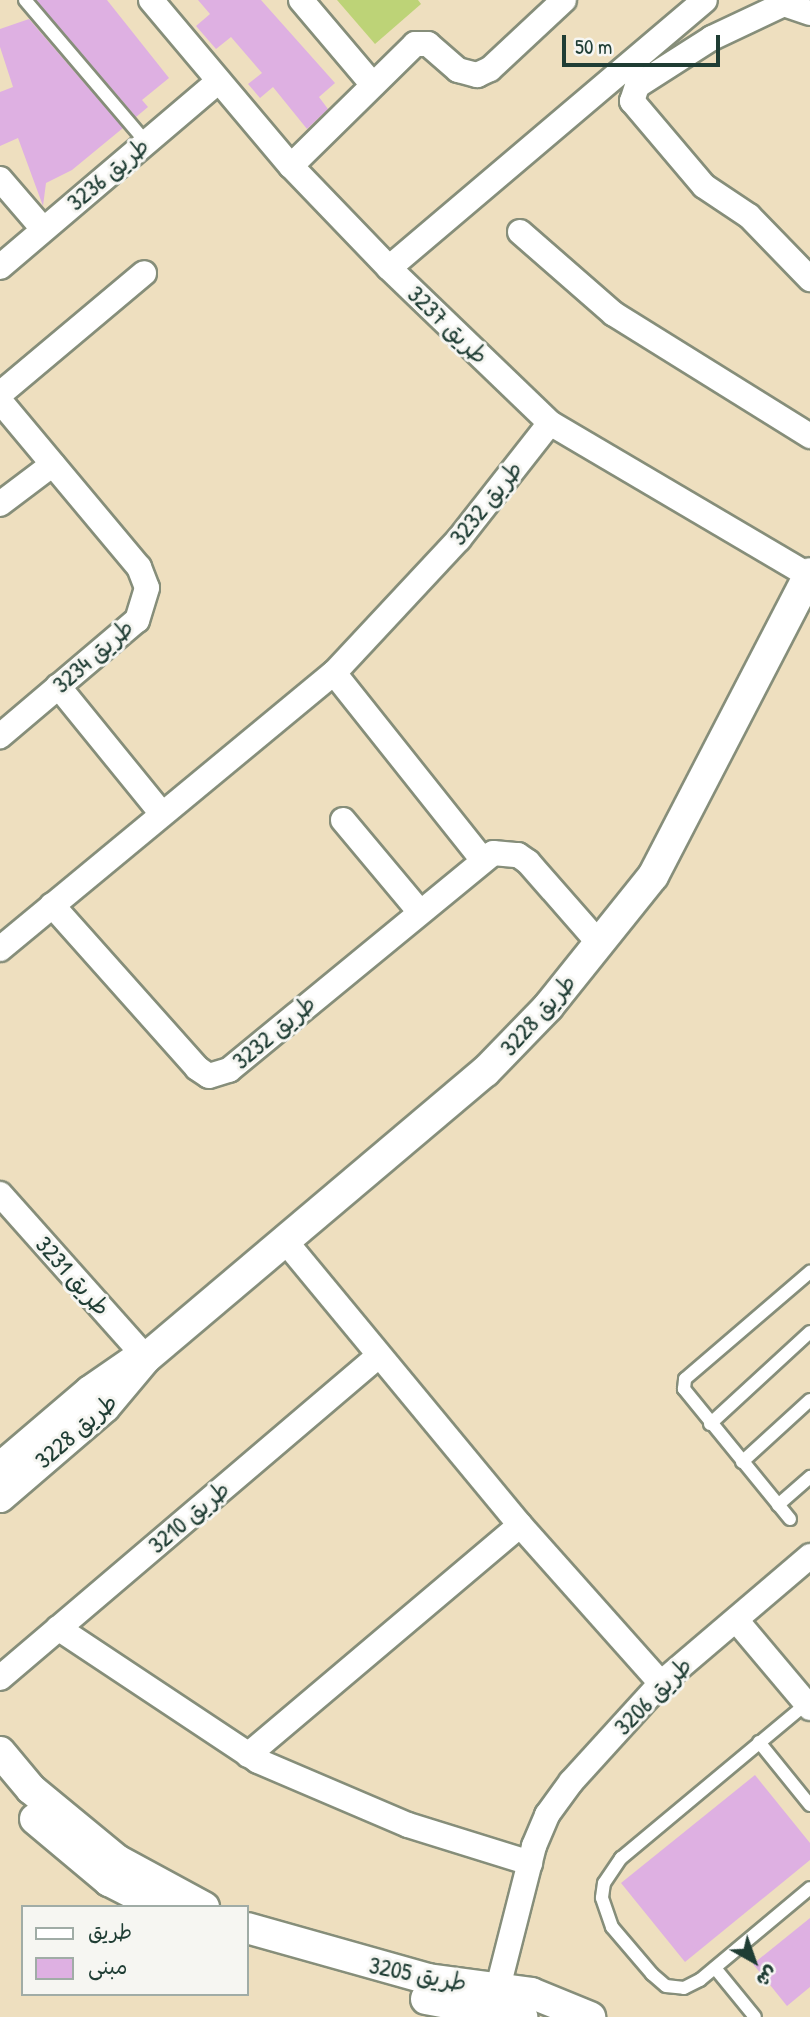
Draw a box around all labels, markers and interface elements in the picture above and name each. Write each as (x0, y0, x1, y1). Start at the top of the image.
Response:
scale bar (565, 21, 722, 65)
text: 50 m (575, 32, 612, 61)
street label: طريق 3236 (61, 131, 155, 217)
street label: طريق 3237 (402, 280, 494, 370)
street label: طريق 3232 (443, 455, 529, 551)
street label: طريق 3234 (47, 613, 139, 699)
street label: طريق 3228 (494, 968, 582, 1062)
street label: طريق 3232 (226, 989, 322, 1075)
street label: طريق 3231 (30, 1230, 116, 1322)
street label: طريق 3228 (29, 1387, 123, 1475)
street label: طريق 3210 (142, 1475, 236, 1559)
street label: طريق 3206 (608, 1651, 698, 1741)
legend (21, 1905, 248, 1996)
text: طريق (88, 1917, 132, 1946)
north arrow (719, 1926, 789, 1996)
street label: طريق 3205 (367, 1950, 469, 1998)
text: مبنى (88, 1952, 127, 1981)
text: ش (751, 1960, 784, 1994)

